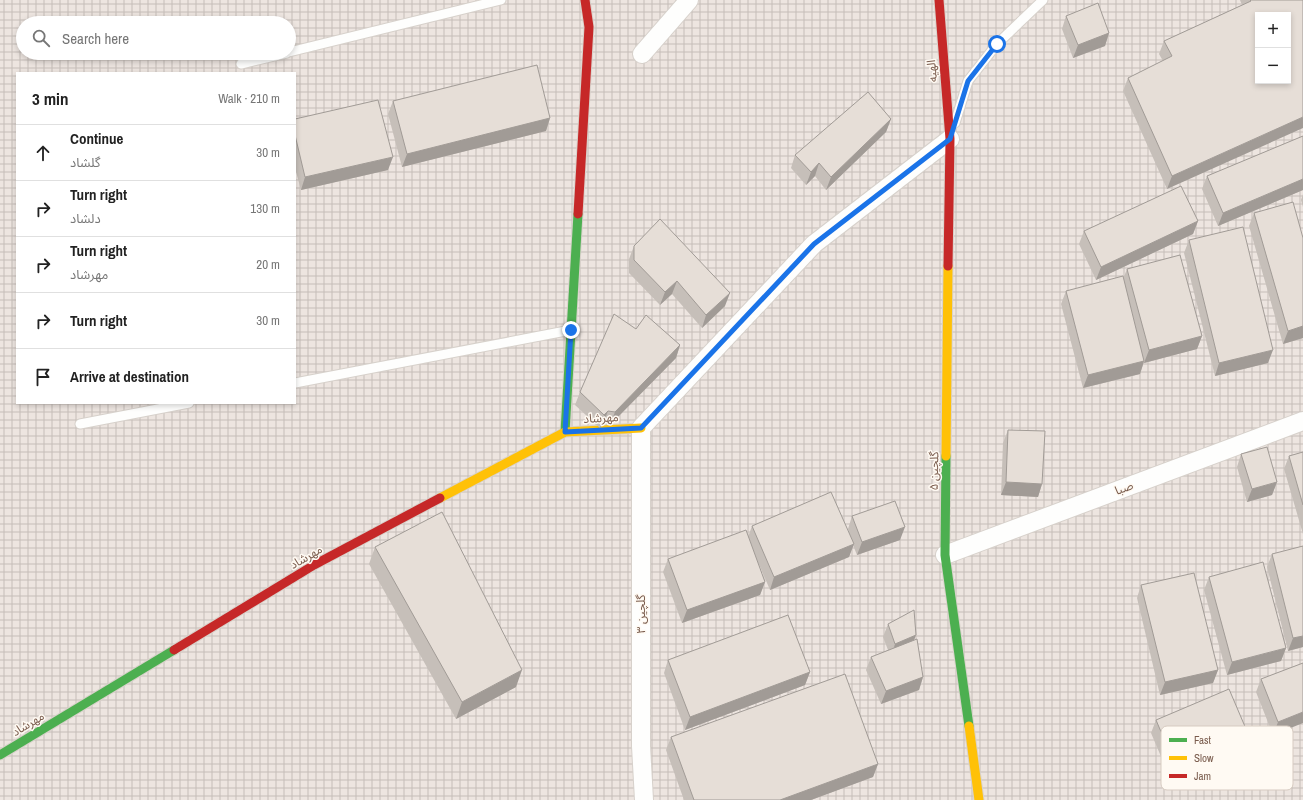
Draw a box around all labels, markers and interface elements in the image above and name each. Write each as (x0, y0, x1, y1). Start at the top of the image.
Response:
map controls (1255, 12, 1291, 84)
button: + (1255, 12, 1291, 48)
search box (16, 16, 296, 60)
icon: search (30, 27, 52, 49)
text: Search here (62, 28, 129, 49)
route start (988, 35, 1006, 53)
button: − (1255, 48, 1291, 84)
street label: الهیه (923, 59, 941, 83)
text: 3 min (32, 87, 68, 110)
text: Walk · 210 m (218, 90, 280, 107)
text: Continue (70, 128, 123, 149)
icon: ahead (32, 142, 54, 164)
text: 30 m (256, 144, 280, 161)
text: گلشاد (70, 154, 100, 171)
text: Turn right (70, 184, 127, 205)
icon: right (32, 198, 54, 220)
text: 130 m (250, 200, 280, 217)
text: دلشاد (70, 210, 101, 227)
text: Turn right (70, 240, 127, 261)
icon: right (32, 254, 54, 276)
text: 20 m (256, 256, 280, 273)
text: مهرشاد (70, 266, 108, 283)
icon: right (32, 310, 54, 332)
text: Turn right (70, 310, 127, 331)
text: 30 m (256, 312, 280, 329)
route end (562, 321, 580, 339)
icon: arrive (32, 366, 54, 388)
text: Arrive at destination (70, 366, 189, 387)
street label: مهرشاد (583, 409, 619, 427)
street label: گلچین ۵ (926, 450, 942, 491)
street label: صبا (1113, 477, 1136, 499)
street label: مهرشاد (287, 541, 325, 573)
street label: گلچین ۳ (633, 593, 649, 634)
street label: مهرشاد (9, 708, 47, 740)
legend (1161, 726, 1293, 790)
text: Fast (1194, 733, 1212, 747)
text: Slow (1194, 751, 1214, 765)
text: Jam (1194, 769, 1211, 783)

